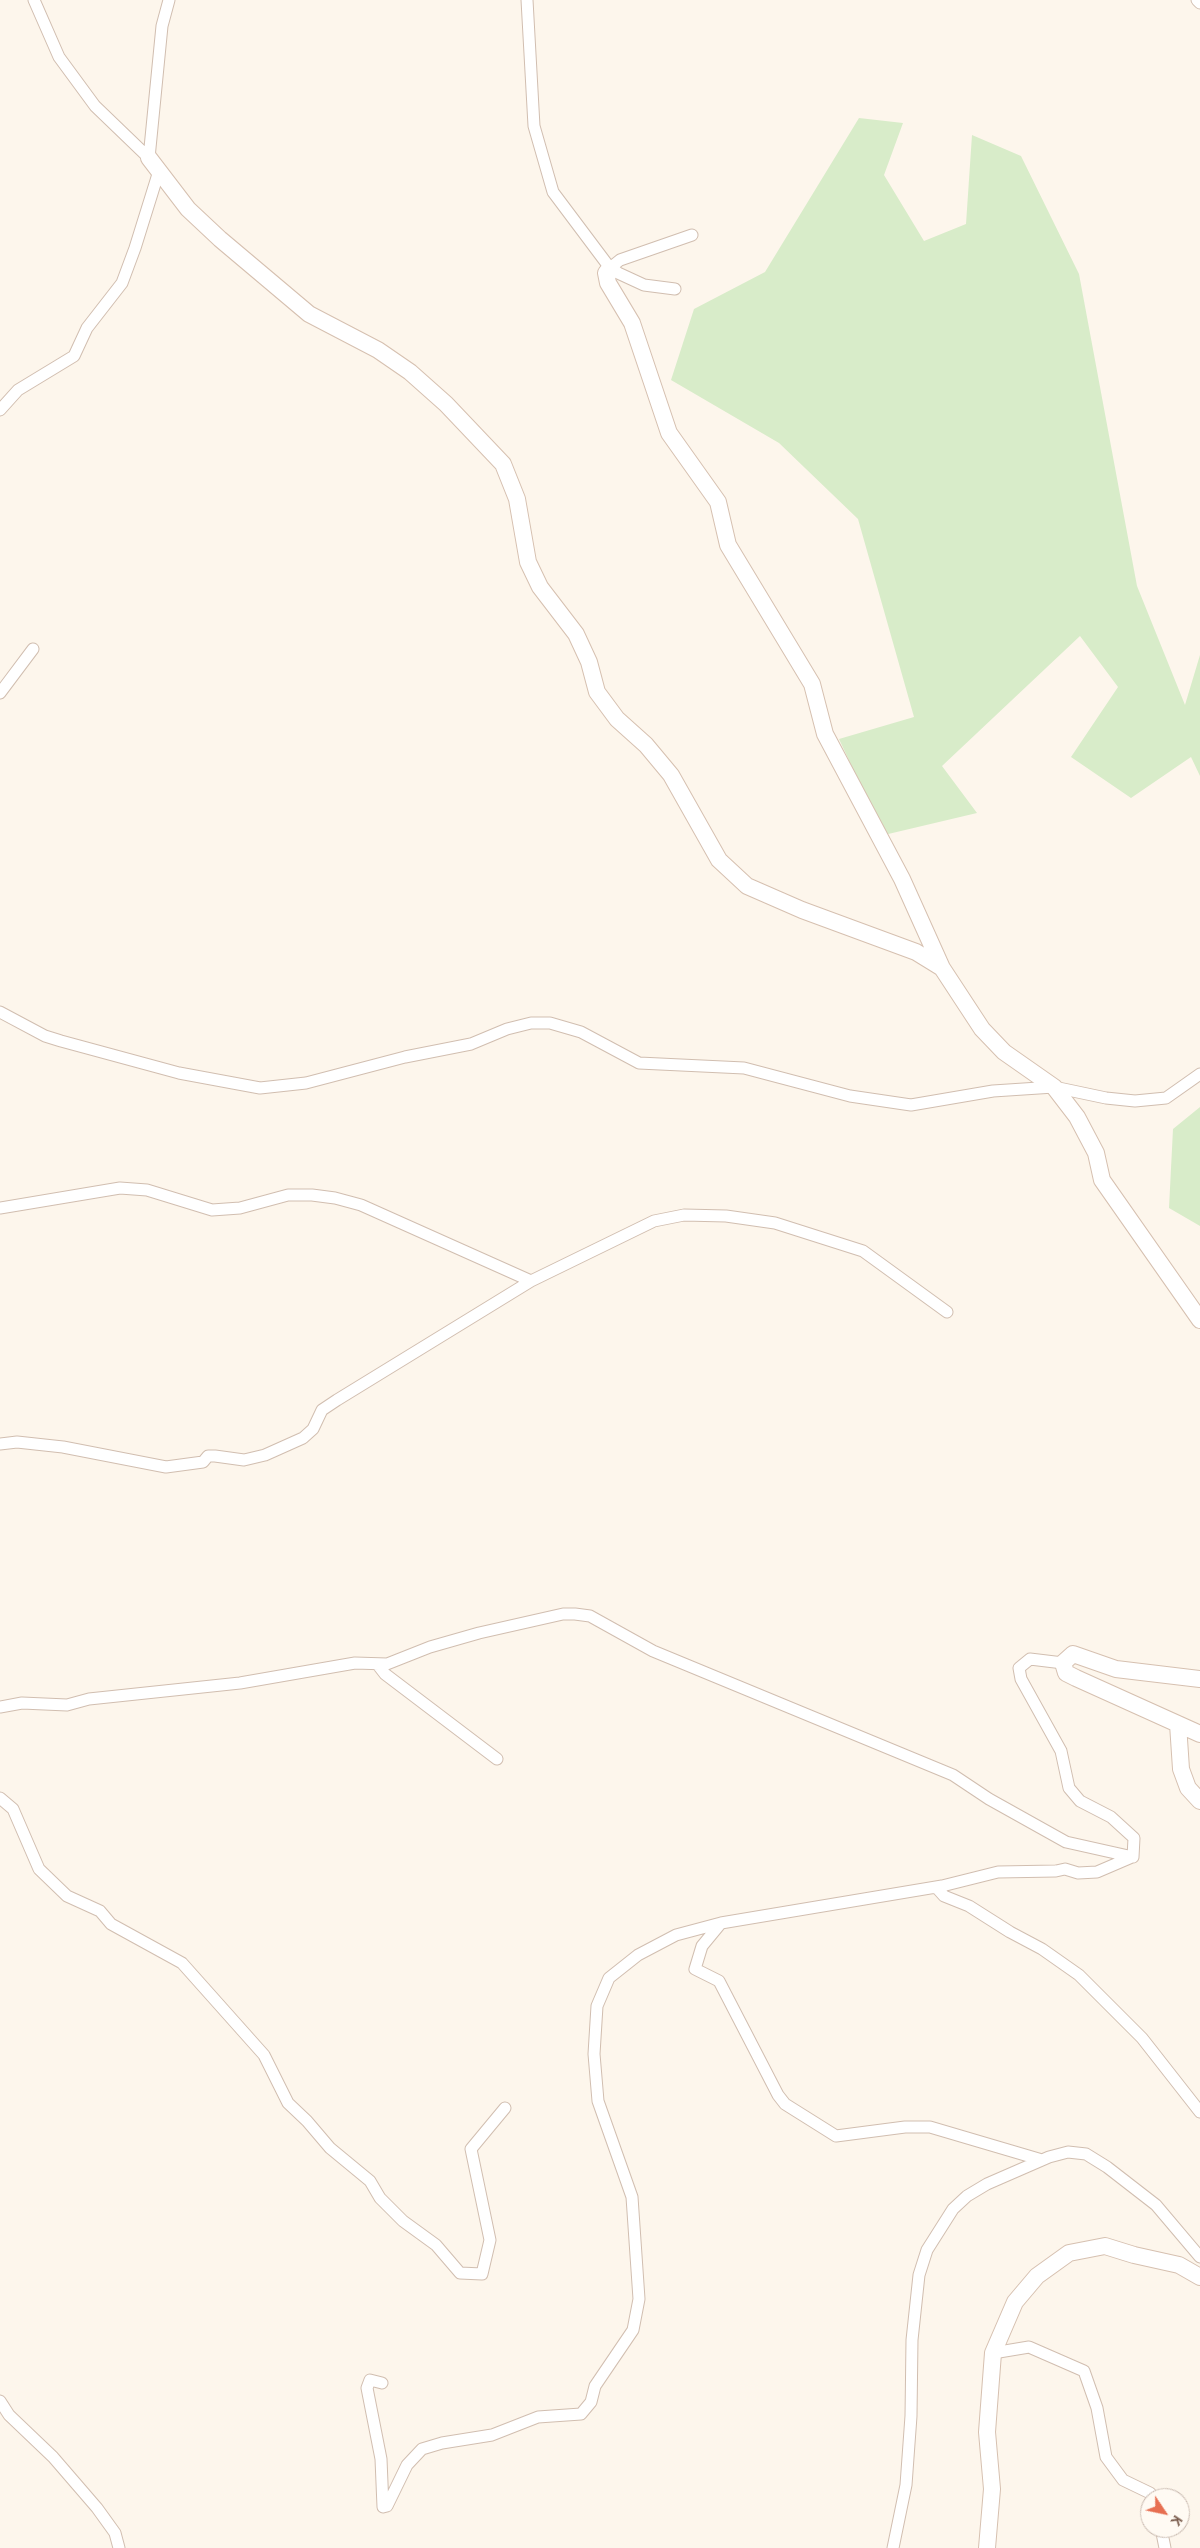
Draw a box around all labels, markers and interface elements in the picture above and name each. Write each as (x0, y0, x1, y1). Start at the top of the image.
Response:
north arrow (1140, 2488, 1190, 2538)
text: K (1167, 2512, 1187, 2529)

